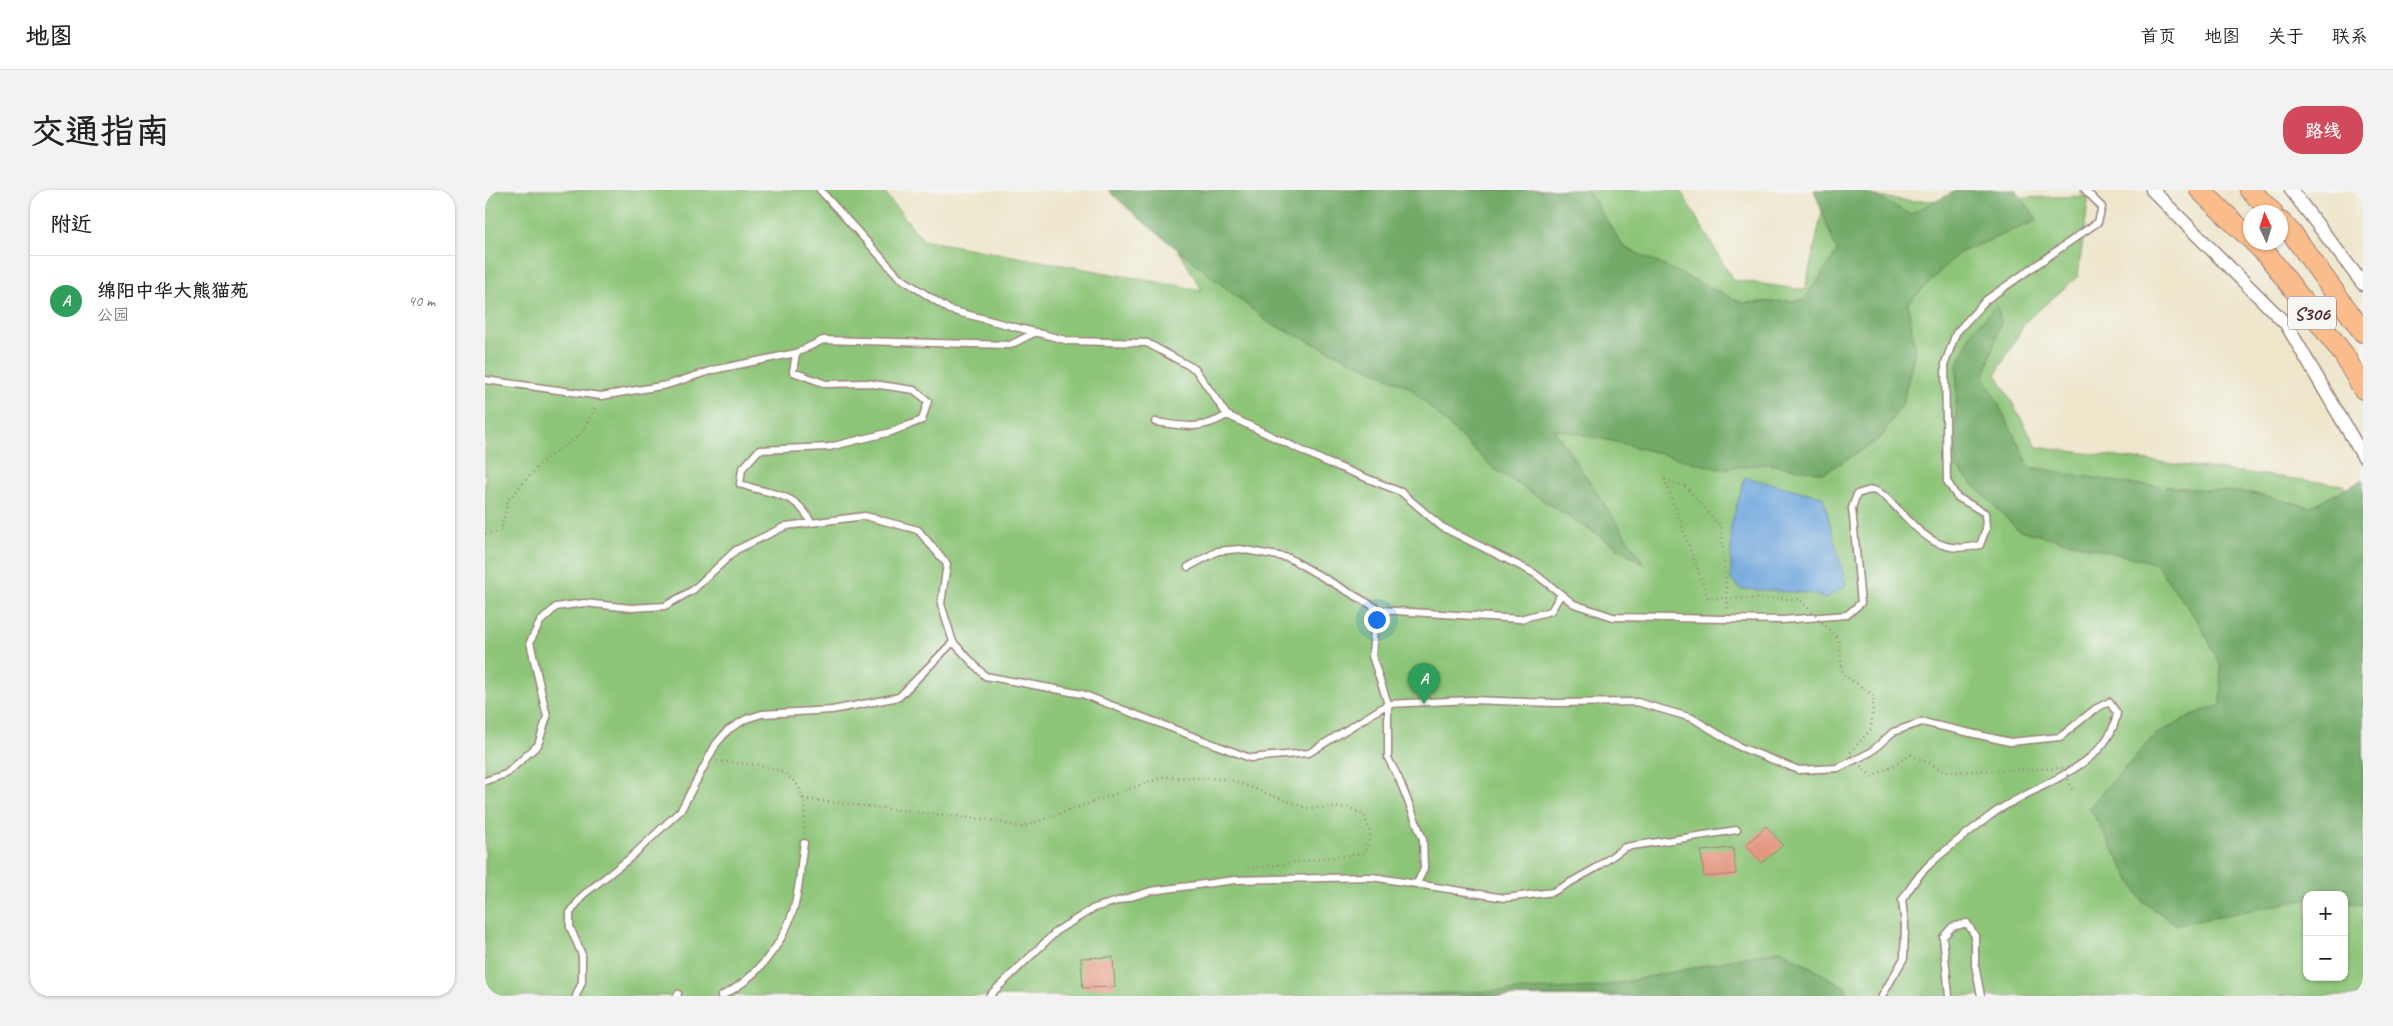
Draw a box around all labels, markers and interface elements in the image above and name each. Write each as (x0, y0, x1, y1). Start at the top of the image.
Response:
text: 地图 (25, 21, 73, 51)
text: 首页 (2140, 25, 2176, 47)
text: 地图 (2204, 25, 2240, 47)
text: 关于 (2268, 25, 2304, 47)
text: 联系 (2332, 25, 2368, 47)
button: 路线 (2283, 106, 2363, 154)
text: 交通指南 (30, 109, 170, 154)
north arrow (2243, 205, 2288, 250)
text: 附近 (50, 211, 92, 237)
text: 绵阳中华大熊猫苑 (97, 279, 249, 303)
text: A (62, 291, 70, 311)
text: 40 m (408, 291, 435, 311)
road number: S306 (2288, 296, 2336, 330)
text: 公园 (97, 305, 129, 325)
your location (1364, 607, 1390, 633)
pin: A (1408, 663, 1440, 704)
map controls (2303, 891, 2348, 981)
button: + (2303, 891, 2348, 936)
button: − (2303, 936, 2348, 981)

